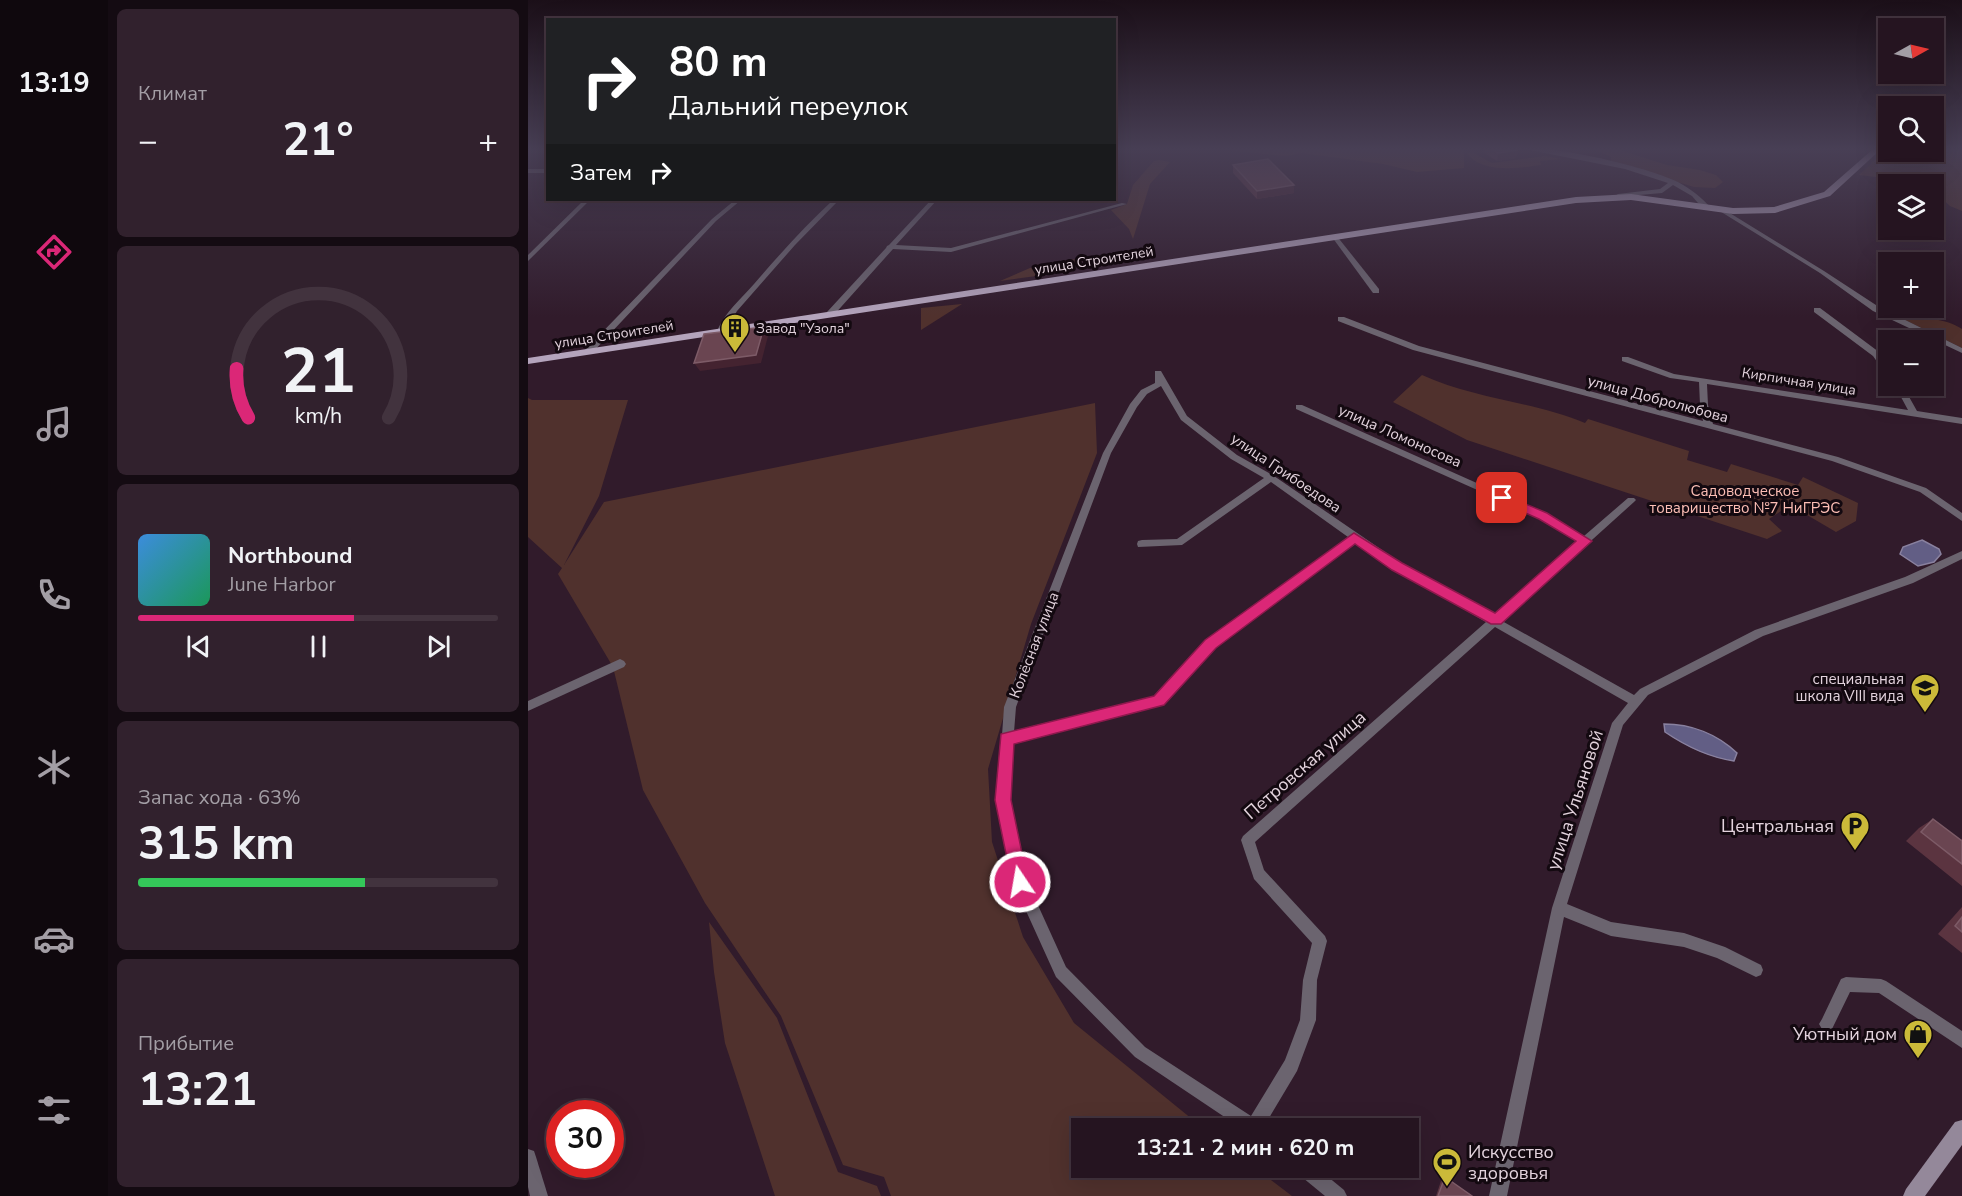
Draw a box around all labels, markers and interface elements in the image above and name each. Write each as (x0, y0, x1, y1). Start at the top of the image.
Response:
north arrow (1878, 18, 1944, 84)
map controls (1878, 18, 1944, 396)
text: 80 m (669, 34, 768, 91)
icon: right (570, 42, 648, 120)
text: 13:19 (18, 65, 90, 102)
text: Климат (138, 80, 207, 107)
text: Дальний переулок (669, 88, 908, 125)
button: search (1878, 96, 1944, 162)
text: 21° (282, 110, 354, 171)
text: − (138, 119, 158, 164)
text: + (478, 119, 498, 164)
icon: right (644, 156, 677, 189)
text: Затем (570, 158, 632, 188)
button: layers (1878, 174, 1944, 240)
icon: directions (33, 231, 75, 273)
street label: улица Строителей (1033, 242, 1155, 279)
button: + (1878, 252, 1944, 318)
building icon: Завод "Узола" (719, 312, 751, 354)
street label: улица Строителей (553, 316, 675, 353)
place label: Завод "Узола" (756, 319, 850, 338)
text: 21 (281, 329, 355, 414)
button: − (1878, 330, 1944, 396)
street label: Кирпичная улица (1740, 363, 1857, 400)
street label: улица Добролюбова (1585, 371, 1731, 427)
street label: улица Ломоносова (1335, 400, 1465, 472)
text: km/h (294, 401, 342, 431)
icon: music (33, 403, 75, 445)
street label: улица Грибоедова (1227, 429, 1345, 517)
pin (1476, 472, 1527, 523)
icon: arrive (1485, 481, 1518, 514)
park label: Садоводческое товарищество №7 НиГРЭС (1650, 481, 1840, 518)
text: Northbound (228, 541, 352, 571)
text: June Harbor (228, 571, 336, 598)
icon: phone (33, 574, 75, 616)
street label: Колёсная улица (1005, 589, 1063, 701)
icon: previous (182, 630, 215, 663)
icon: pause (302, 630, 335, 663)
icon: next (422, 630, 455, 663)
place label: специальная школа VIII вида (1796, 669, 1904, 706)
school or university icon: специальная школа VIII вида (1909, 672, 1941, 714)
street label: Петровская улица (1239, 705, 1371, 825)
street label: улица Ульяновой (1541, 727, 1609, 873)
icon: climate (33, 746, 75, 788)
text: Запас хода · 63% (138, 784, 301, 811)
parking icon: Центральная (1839, 810, 1871, 852)
text: 315 km (138, 814, 295, 875)
place label: Центральная (1721, 814, 1834, 838)
position arrow (988, 850, 1052, 914)
icon: car (33, 918, 75, 960)
shop icon: Уютный дом (1902, 1018, 1934, 1060)
place label: Уютный дом (1792, 1022, 1897, 1046)
text: Прибытие (138, 1030, 234, 1057)
text: 13:21 (138, 1060, 257, 1121)
icon: filters (33, 1089, 75, 1131)
speed limit sign: 30 (546, 1100, 624, 1178)
text: 13:21 · 2 мин · 620 m (1136, 1133, 1354, 1163)
place label: Искусство здоровья (1468, 1140, 1554, 1185)
sports icon: Искусство здоровья (1431, 1146, 1463, 1188)

